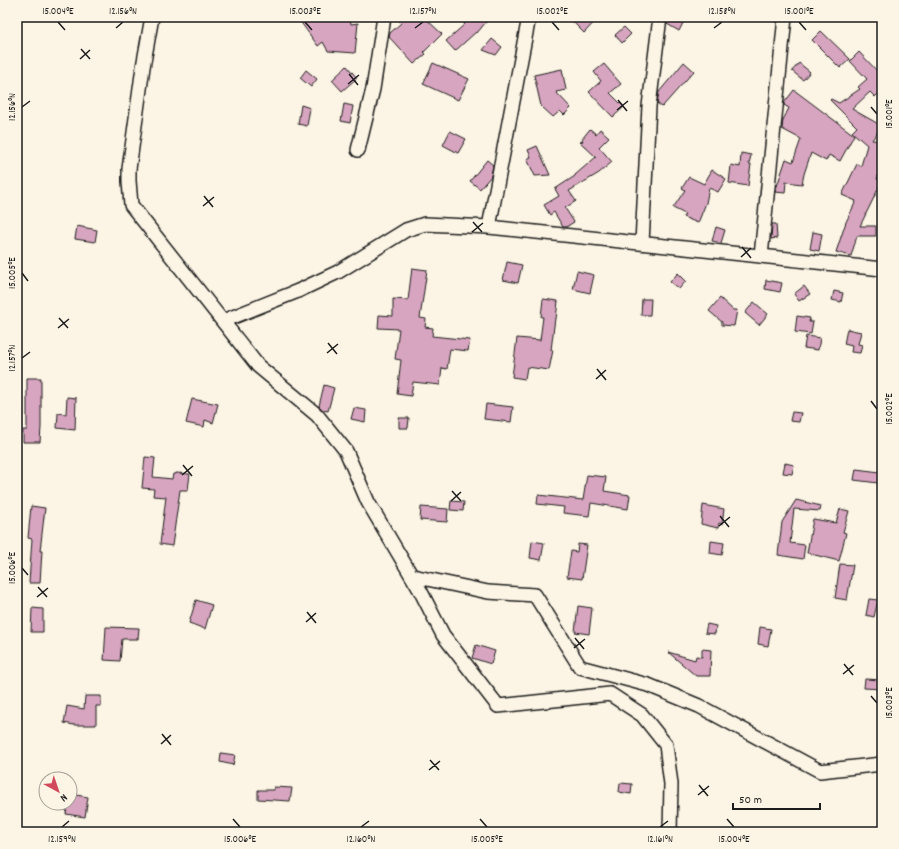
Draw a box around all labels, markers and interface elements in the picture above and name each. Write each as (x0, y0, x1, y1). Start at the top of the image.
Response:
text: 15.004°E (42, 5, 74, 19)
text: 12.156°N (109, 5, 137, 19)
text: 15.003°E (289, 5, 321, 19)
text: 12.157°N (409, 5, 437, 19)
text: 15.002°E (536, 5, 568, 19)
text: 12.158°N (708, 5, 736, 19)
text: 15.001°E (784, 5, 814, 19)
text: 12.156°N (6, 93, 20, 121)
text: 15.001°E (883, 99, 897, 129)
text: 15.005°E (6, 257, 20, 289)
text: 12.157°N (6, 344, 20, 372)
text: 15.002°E (883, 393, 897, 425)
text: 15.006°E (6, 552, 20, 584)
text: 15.003°E (883, 687, 897, 719)
north arrow (38, 771, 78, 811)
scale bar (733, 785, 820, 811)
text: N (55, 789, 70, 805)
text: 50 m (739, 792, 762, 809)
text: 12.159°N (48, 833, 76, 847)
text: 15.006°E (224, 833, 256, 847)
text: 12.160°N (347, 833, 376, 847)
text: 15.005°E (471, 833, 503, 847)
text: 12.161°N (647, 833, 673, 847)
text: 15.004°E (718, 833, 750, 847)

